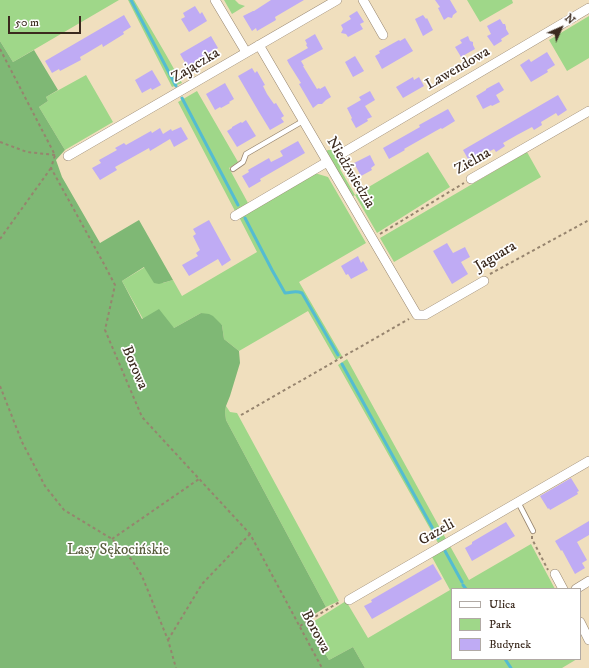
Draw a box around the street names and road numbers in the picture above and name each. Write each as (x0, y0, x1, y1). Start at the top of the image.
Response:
street label: Lawendowa (423, 43, 493, 95)
street label: Zajączka (169, 45, 223, 87)
street label: Niedźwiedzia (322, 134, 378, 212)
street label: Zielna (452, 145, 494, 179)
street label: Jaguara (472, 238, 520, 276)
street label: Borowa (117, 344, 151, 392)
street label: Gazeli (416, 516, 458, 550)
street label: Borowa (296, 608, 334, 656)

